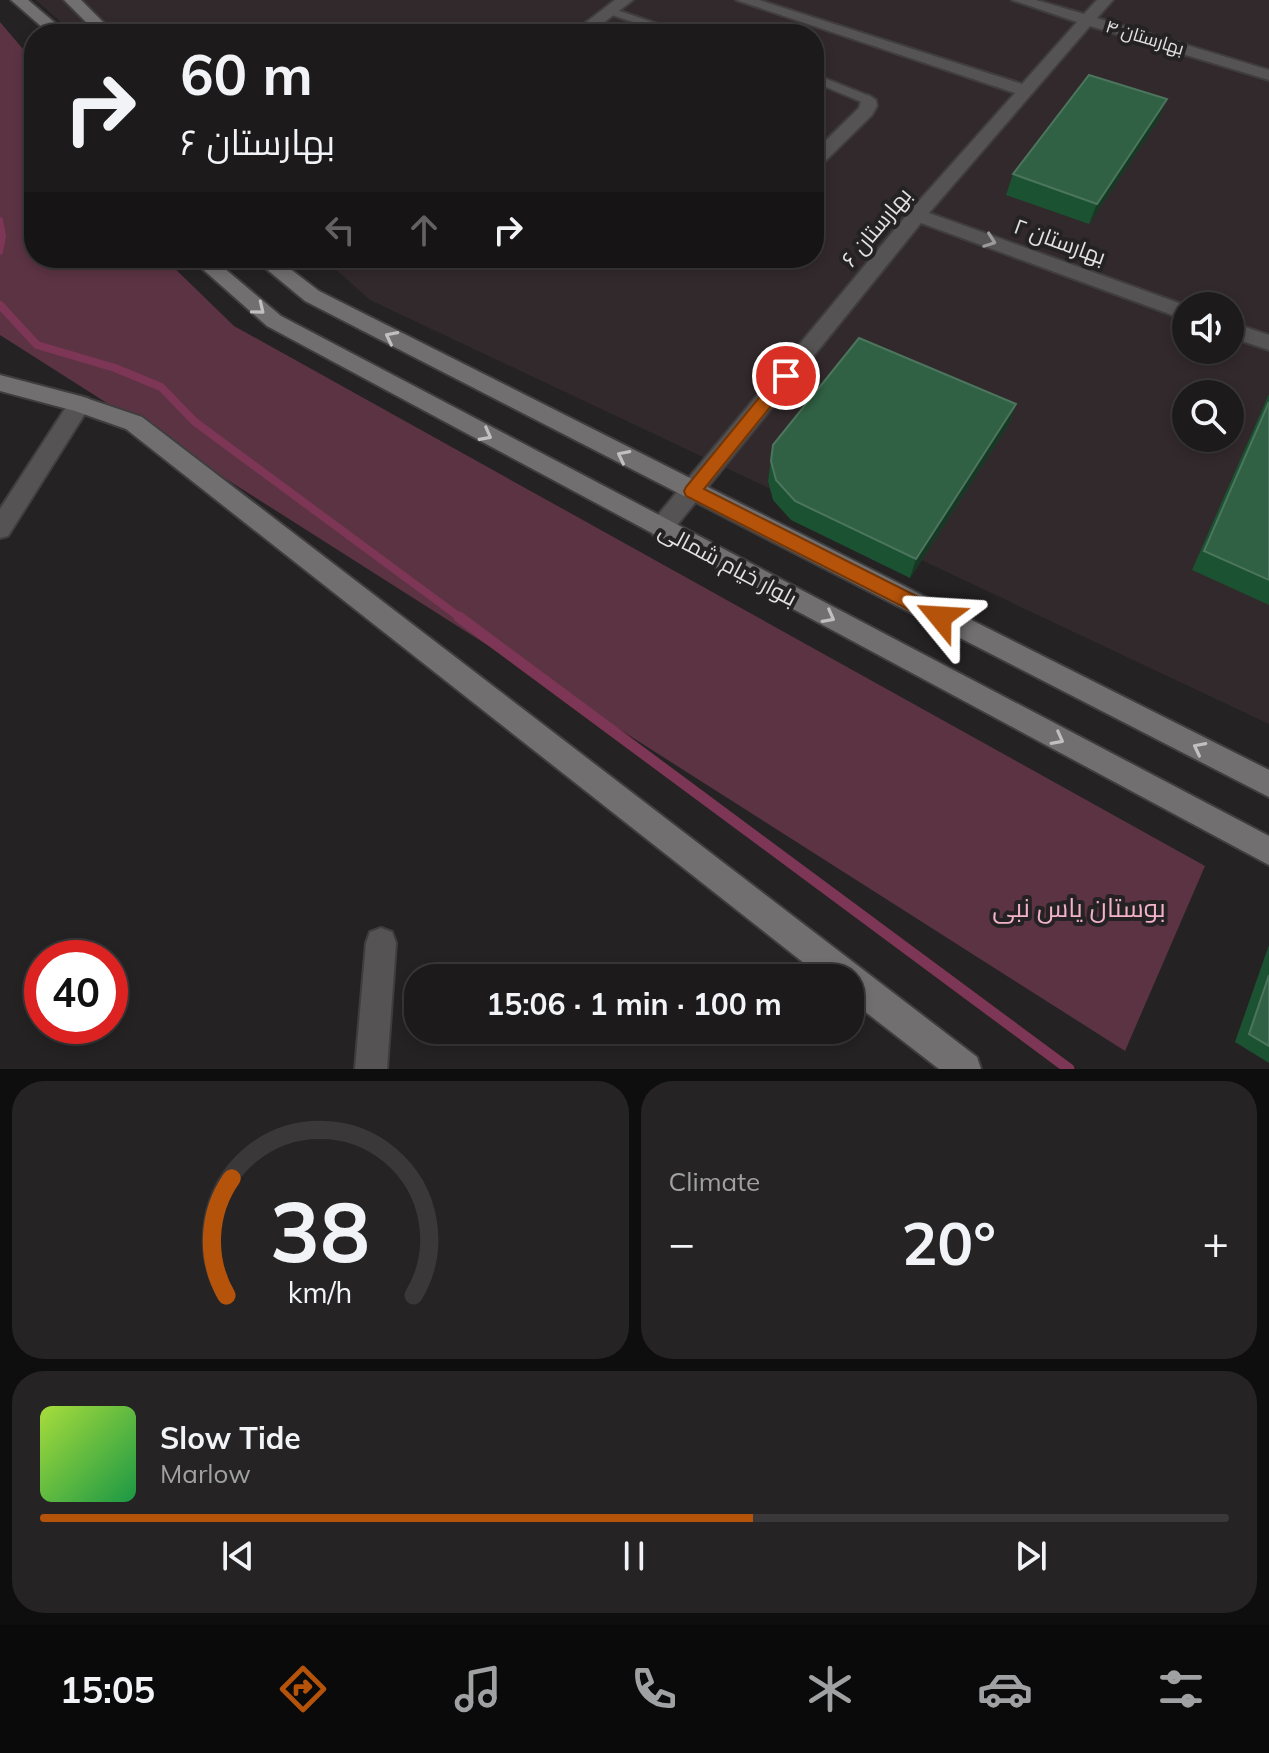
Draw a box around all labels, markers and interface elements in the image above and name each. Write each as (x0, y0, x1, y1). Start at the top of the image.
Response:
street label: بهارستان ۴ (1103, 14, 1187, 60)
text: 60 m (180, 39, 313, 109)
icon: right (48, 56, 152, 160)
text: بهارستان ۶ (180, 119, 335, 164)
street label: بهارستان ۶ (835, 182, 917, 272)
icon: left (318, 208, 362, 252)
icon: ahead (402, 208, 446, 252)
icon: right (486, 208, 530, 252)
street label: بهارستان ۲ (1010, 211, 1110, 271)
one-way arrow (982, 232, 996, 248)
map controls (1172, 292, 1244, 452)
button: sound (1172, 292, 1244, 364)
one-way arrow (250, 299, 264, 314)
one-way arrow (385, 332, 400, 347)
pin (752, 342, 820, 410)
icon: arrive (764, 354, 808, 398)
button: search (1172, 380, 1244, 452)
one-way arrow (478, 425, 493, 440)
one-way arrow (616, 450, 631, 465)
street label: بلوار خیام شمالی (653, 516, 802, 614)
position arrow (898, 575, 982, 659)
one-way arrow (820, 607, 834, 623)
one-way arrow (1050, 730, 1065, 745)
one-way arrow (1193, 743, 1208, 758)
park label: بوستان یاس نبی (992, 891, 1166, 924)
speed limit sign: 40 (24, 940, 128, 1044)
text: 15:06 · 1 min · 100 m (486, 985, 782, 1023)
text: Climate (669, 1165, 760, 1198)
text: 38 (270, 1178, 370, 1283)
text: 20° (901, 1205, 996, 1280)
text: − (669, 1215, 695, 1270)
text: + (1203, 1215, 1229, 1270)
text: km/h (288, 1274, 353, 1310)
text: Slow Tide (160, 1419, 301, 1457)
text: Marlow (160, 1457, 251, 1490)
icon: previous (216, 1534, 260, 1578)
icon: pause (612, 1534, 656, 1578)
icon: next (1009, 1534, 1053, 1578)
icon: directions (275, 1661, 331, 1717)
icon: music (450, 1661, 506, 1717)
icon: phone (626, 1661, 682, 1717)
icon: climate (802, 1661, 858, 1717)
icon: car (977, 1661, 1033, 1717)
icon: filters (1153, 1661, 1209, 1717)
text: 15:05 (60, 1667, 155, 1712)

